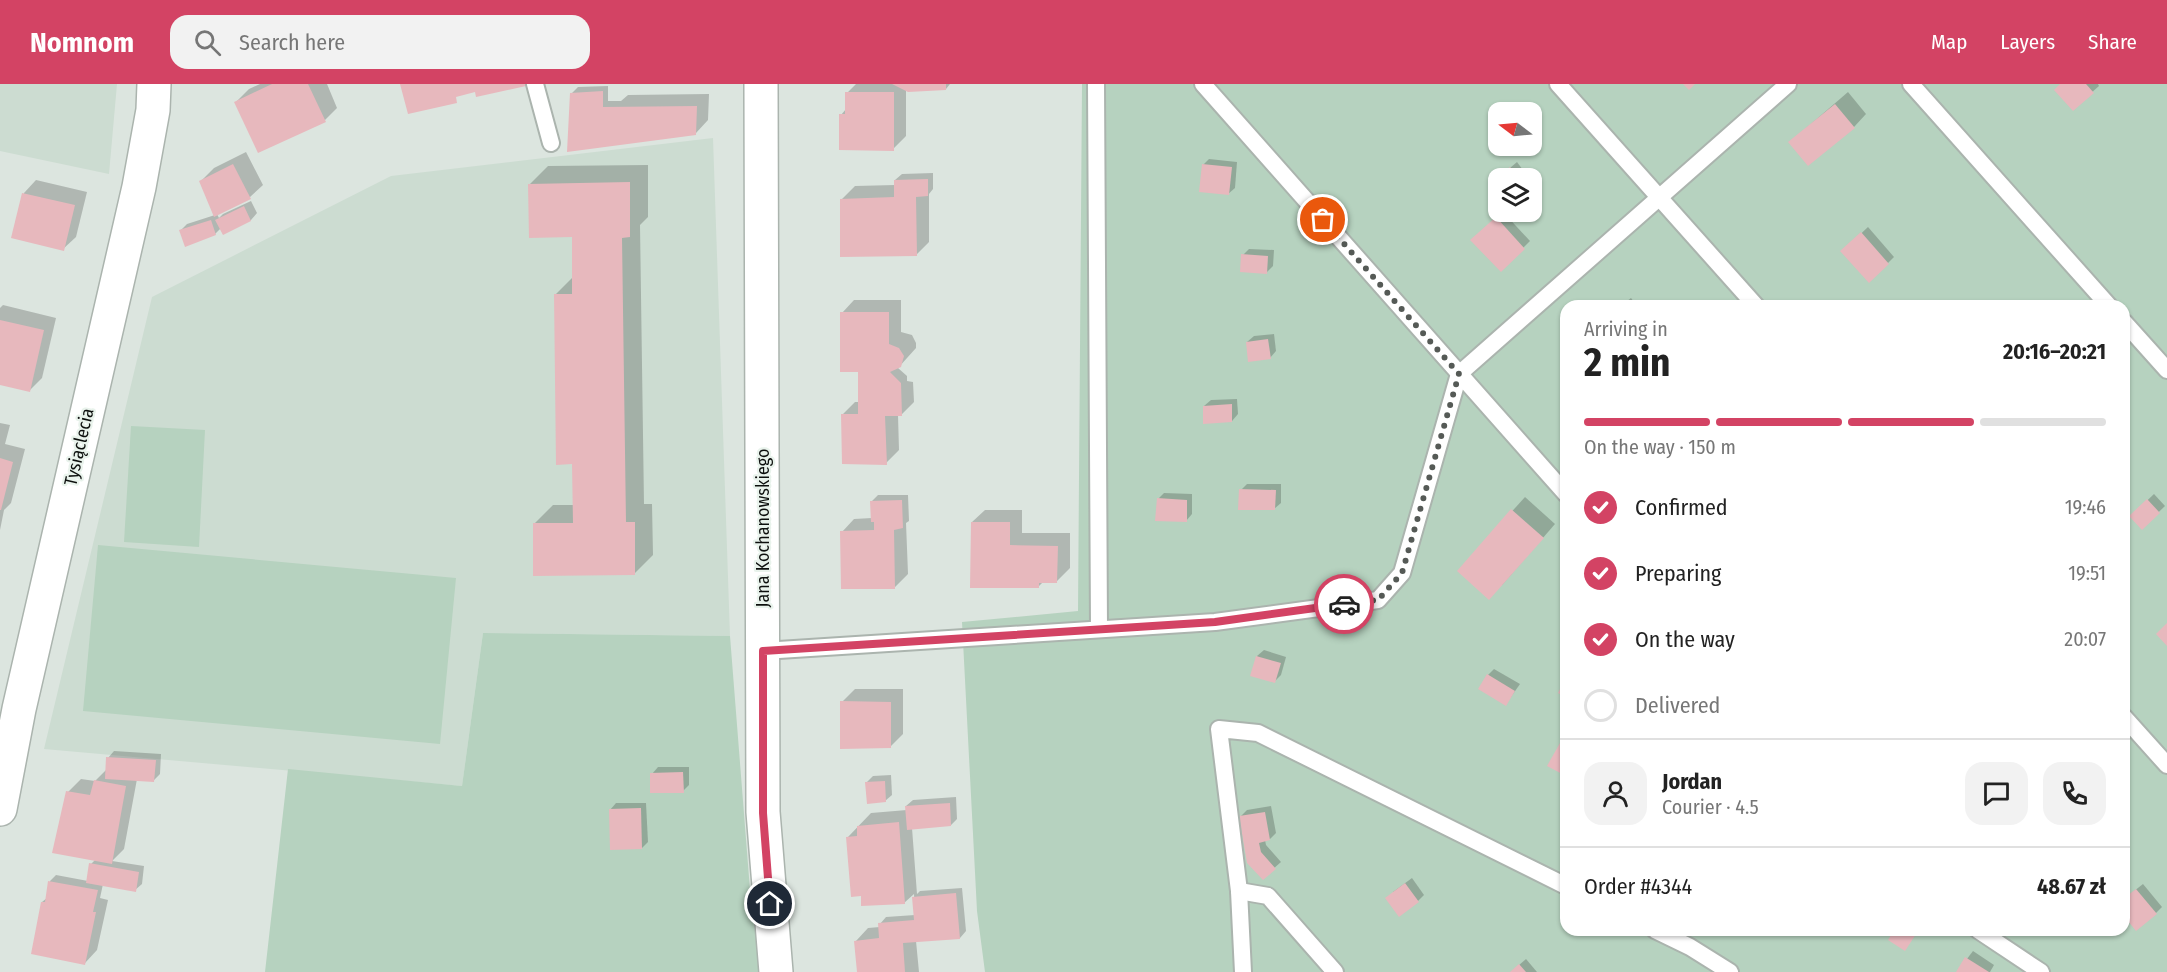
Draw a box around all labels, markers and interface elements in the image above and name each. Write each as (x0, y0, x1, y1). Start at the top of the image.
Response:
search box (170, 15, 590, 69)
text: Nomnom (30, 26, 134, 59)
icon: search (191, 26, 224, 59)
text: Search here (239, 29, 345, 56)
text: Map (1931, 29, 1967, 55)
text: Layers (2000, 29, 2055, 55)
text: Share (2088, 29, 2137, 55)
north arrow (1488, 102, 1542, 156)
map controls (1488, 102, 1542, 222)
button: layers (1488, 168, 1542, 222)
pin (1297, 194, 1348, 245)
icon: bag (1306, 203, 1339, 236)
text: Arriving in (1584, 317, 1668, 341)
text: 20:16–20:21 (2003, 338, 2106, 365)
text: 2 min (1584, 340, 1670, 386)
street label: Tysiąclecia (59, 406, 99, 488)
text: On the way · 150 m (1584, 435, 1736, 459)
street label: Jana Kochanowskiego (752, 449, 774, 607)
icon: check (1584, 491, 1617, 524)
text: Confirmed (1635, 494, 1728, 521)
text: 19:46 (2065, 495, 2106, 519)
icon: check (1584, 557, 1617, 590)
text: Preparing (1635, 560, 1721, 587)
text: 19:51 (2068, 561, 2106, 585)
courier (1314, 574, 1374, 634)
icon: car (1328, 588, 1361, 621)
icon: check (1584, 623, 1617, 656)
text: On the way (1635, 626, 1735, 653)
text: 20:07 (2064, 627, 2106, 651)
text: Delivered (1635, 692, 1720, 719)
button: person (1584, 762, 1647, 825)
button: chat (1965, 762, 2028, 825)
button: phone (2043, 762, 2106, 825)
text: Jordan (1662, 768, 1722, 795)
text: Courier · 4.5 (1662, 795, 1759, 819)
text: Order #4344 (1584, 873, 1692, 900)
text: 48.67 zł (2037, 873, 2106, 900)
pin (744, 878, 795, 929)
icon: home (753, 887, 786, 920)

